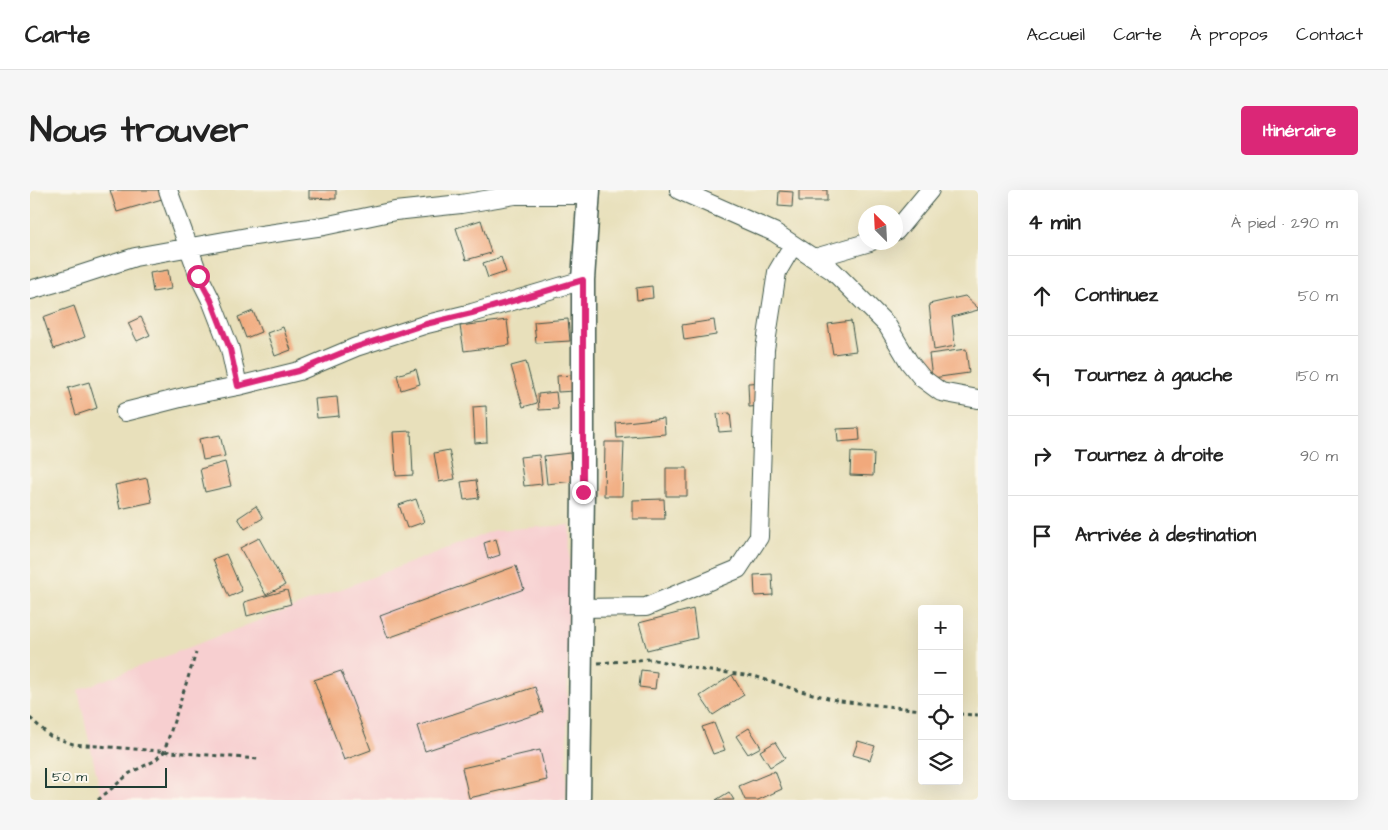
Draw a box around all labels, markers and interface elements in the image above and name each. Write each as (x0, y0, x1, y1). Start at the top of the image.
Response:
text: Carte (25, 18, 90, 52)
text: Accueil (1026, 22, 1085, 47)
text: Carte (1113, 22, 1162, 47)
text: À propos (1190, 22, 1268, 47)
text: Contact (1296, 22, 1363, 47)
text: Nous trouver (30, 106, 248, 155)
button: Itinéraire (1241, 106, 1358, 155)
north arrow (858, 205, 903, 250)
text: 4 min (1028, 208, 1081, 237)
text: À pied · 290 m (1231, 212, 1338, 234)
route start (187, 265, 210, 288)
icon: ahead (1028, 282, 1056, 310)
text: Continuez (1075, 282, 1158, 309)
text: 50 m (1298, 285, 1338, 307)
icon: left (1028, 362, 1056, 390)
text: Tournez à gauche (1075, 362, 1233, 389)
text: 150 m (1296, 365, 1338, 387)
icon: right (1028, 442, 1056, 470)
text: Tournez à droite (1075, 442, 1223, 469)
text: 90 m (1300, 445, 1338, 467)
route end (572, 481, 595, 504)
icon: arrive (1028, 522, 1056, 550)
text: Arrivée à destination (1075, 522, 1256, 549)
map controls (918, 605, 963, 785)
button: + (918, 605, 963, 650)
button: − (918, 650, 963, 695)
button: locate (918, 695, 963, 740)
button: layers (918, 740, 963, 785)
scale bar (45, 765, 168, 788)
text: 50 m (52, 767, 87, 787)

